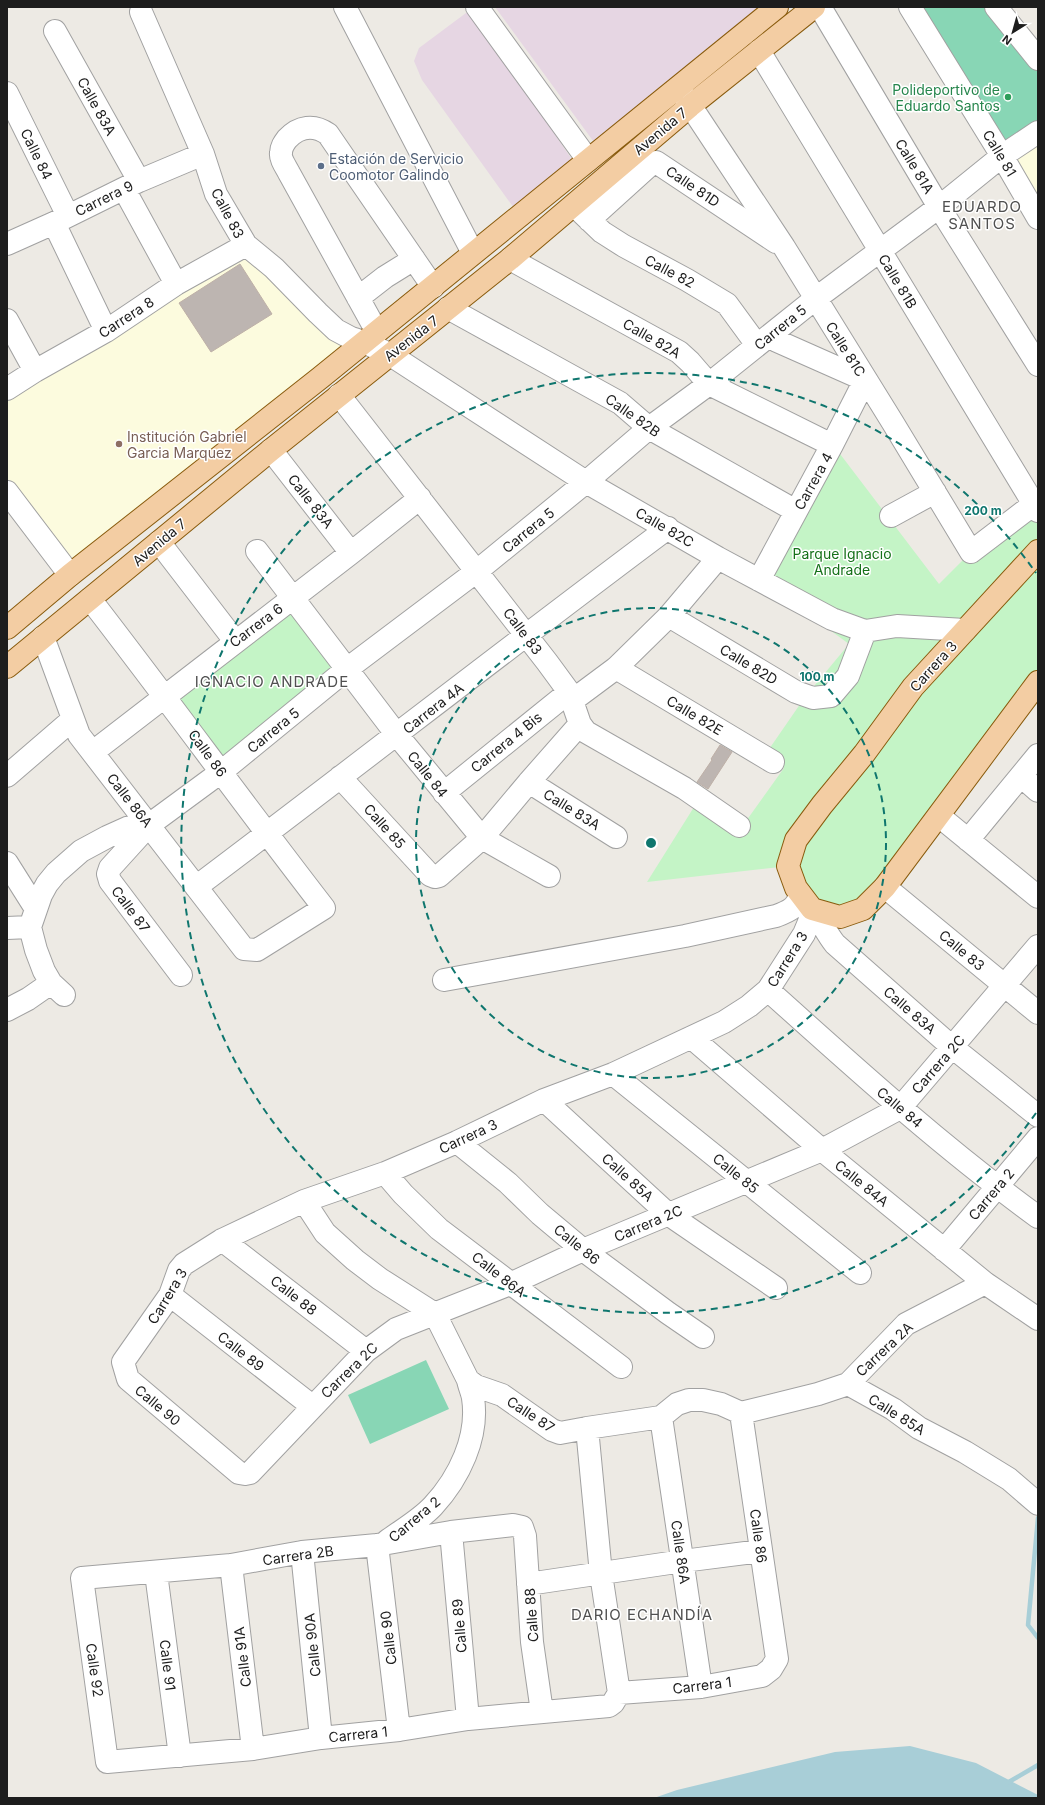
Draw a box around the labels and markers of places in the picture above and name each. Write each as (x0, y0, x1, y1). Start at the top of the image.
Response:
place label: Polideportivo de Eduardo Santos (892, 81, 1000, 114)
marker: Polideportivo de Eduardo Santos (1003, 92, 1013, 102)
place label: Estación de Servicio Coomotor Galindo (329, 150, 464, 183)
marker: Estación de Servicio Coomotor Galindo (316, 161, 326, 171)
place label: Institución Gabriel Garcia Marquez (127, 428, 247, 461)
marker: Institución Gabriel Garcia Marquez (114, 439, 124, 449)
centre of rings (644, 836, 658, 850)

